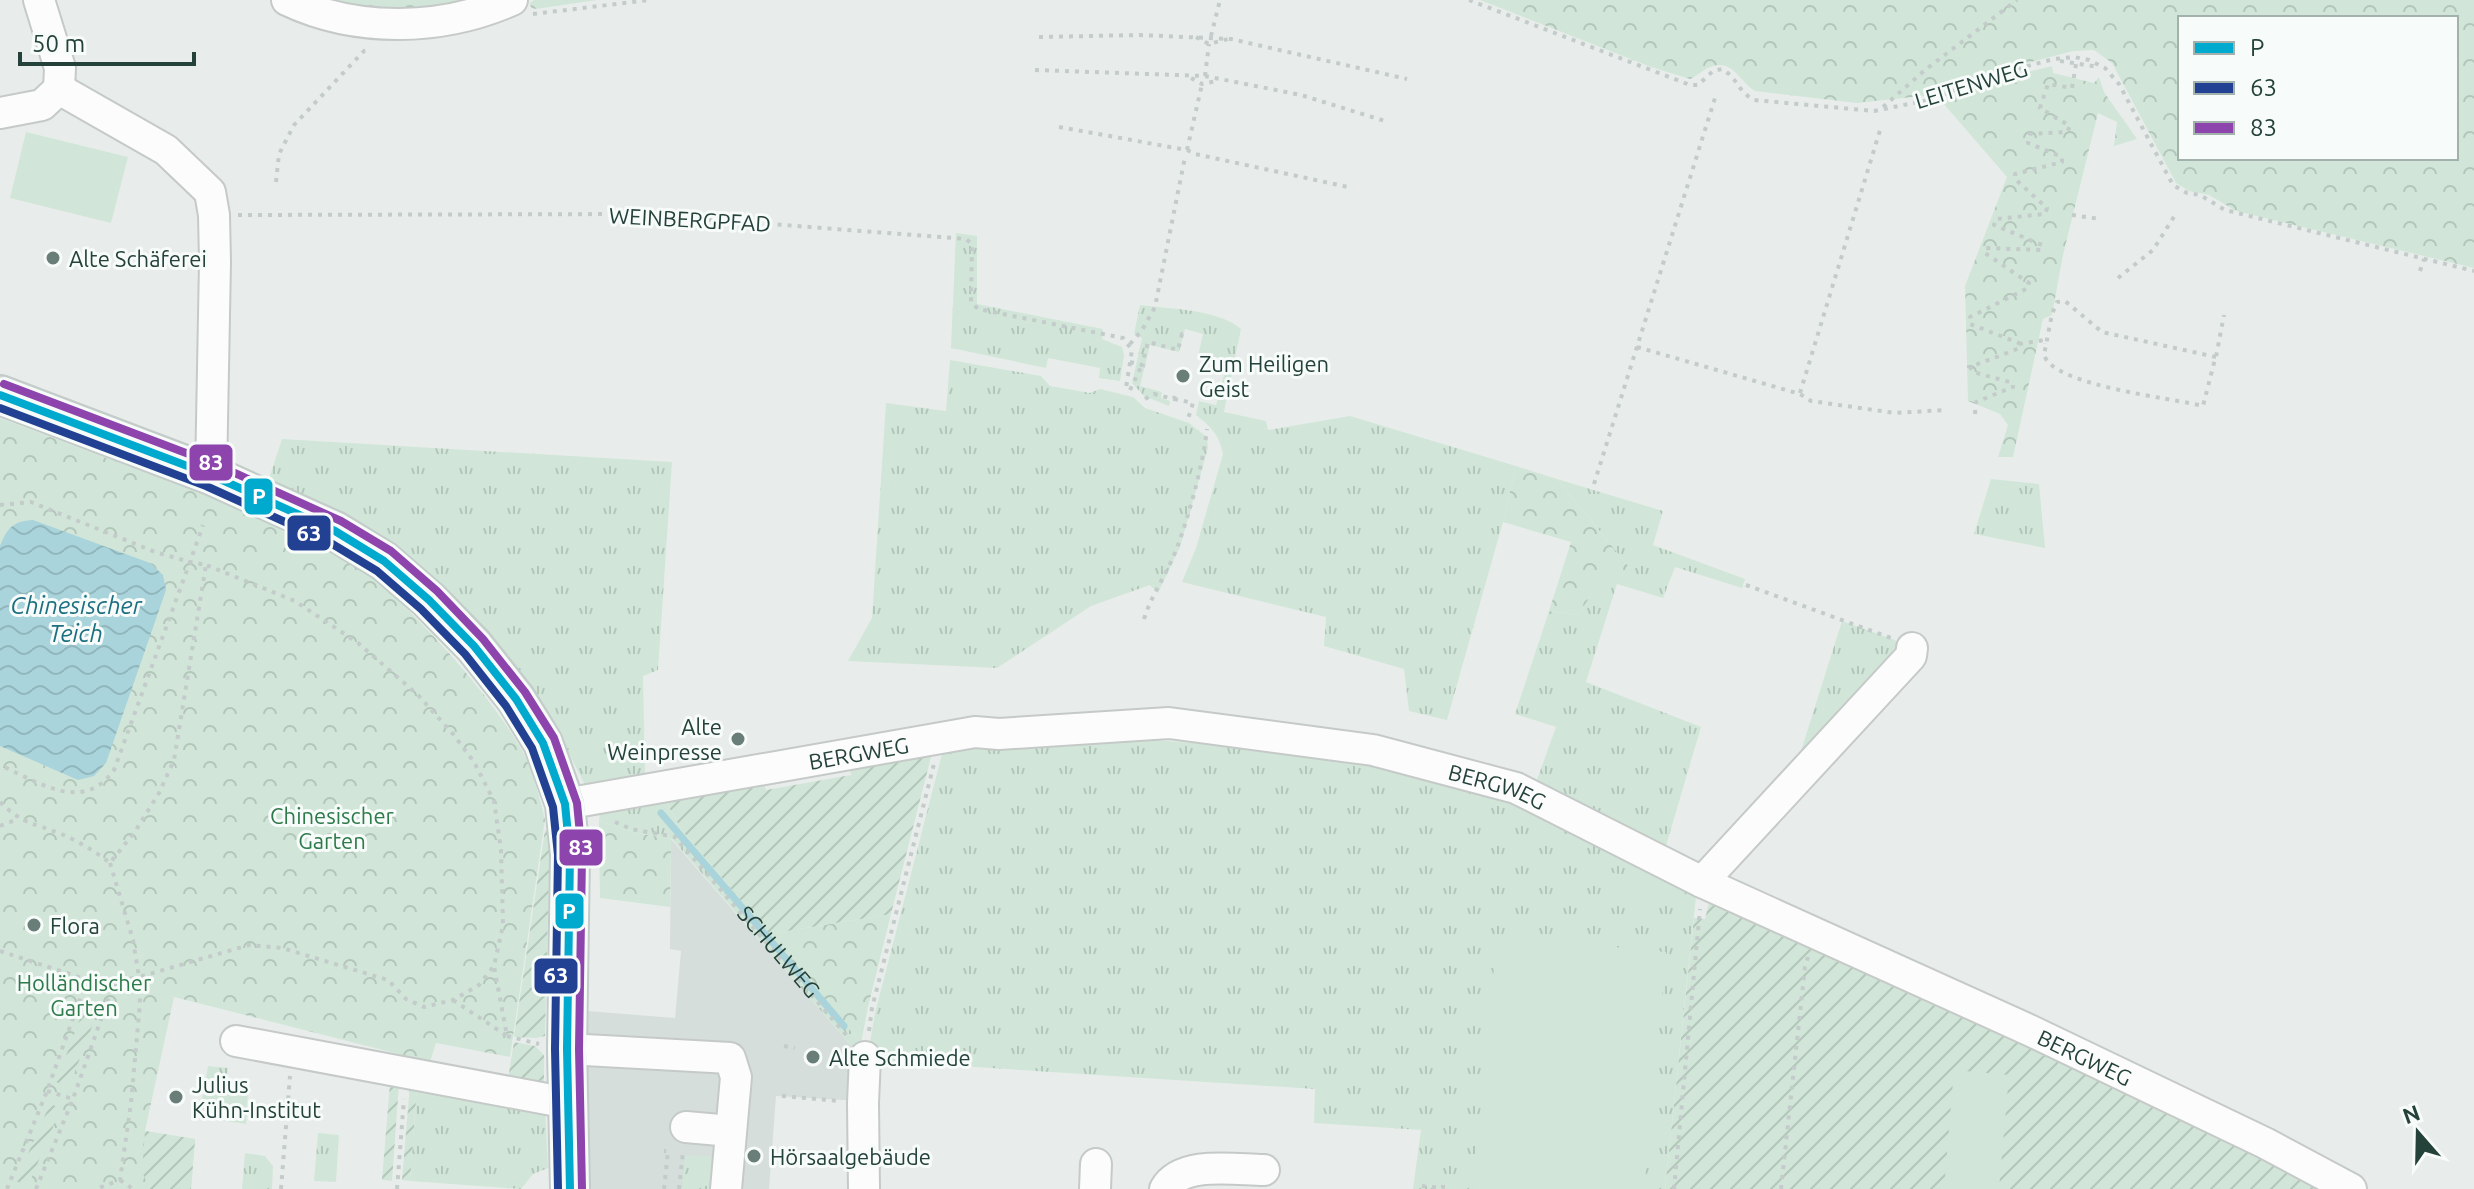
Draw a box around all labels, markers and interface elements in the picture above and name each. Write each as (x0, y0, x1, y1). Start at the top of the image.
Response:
scale bar (20, 16, 194, 66)
legend (2178, 16, 2458, 160)
text: 50 m (32, 30, 85, 57)
text: P (2250, 34, 2264, 61)
street label: LEITENWEG (1912, 55, 2030, 113)
text: 63 (2250, 74, 2277, 101)
text: 83 (2250, 114, 2277, 141)
street label: WEINBERGPFAD (608, 202, 772, 236)
place label: Alte Schäferei (69, 246, 207, 271)
marker: Alte Schäferei (44, 249, 62, 267)
place label: Zum Heiligen Geist (1199, 351, 1329, 401)
marker: Zum Heiligen Geist (1174, 367, 1192, 385)
line badge: 83 (188, 443, 234, 482)
text: 83 (199, 449, 223, 474)
line badge: P (243, 477, 274, 516)
text: P (252, 483, 266, 508)
line badge: 63 (286, 514, 332, 552)
text: 63 (297, 520, 321, 545)
water label: Chinesischer Teich (10, 592, 143, 647)
place label: Alte Weinpresse (607, 714, 722, 764)
marker: Alte Weinpresse (729, 730, 747, 748)
street label: BERGWEG (806, 731, 911, 774)
street label: BERGWEG (1446, 758, 1550, 814)
park label: Chinesischer Garten (270, 803, 395, 853)
line badge: 83 (558, 828, 604, 867)
text: 83 (569, 834, 593, 859)
line badge: P (554, 892, 585, 930)
text: P (562, 898, 576, 923)
street label: SCHULWEG (733, 900, 826, 1002)
place label: Flora (50, 913, 100, 938)
marker: Flora (25, 916, 43, 934)
line badge: 63 (533, 957, 579, 995)
text: 63 (544, 962, 568, 987)
park label: Holländischer Garten (17, 970, 152, 1020)
street label: BERGWEG (2034, 1024, 2136, 1090)
place label: Alte Schmiede (829, 1045, 971, 1070)
marker: Alte Schmiede (804, 1048, 822, 1066)
place label: Julius Kühn-Institut (192, 1072, 321, 1122)
marker: Julius Kühn-Institut (167, 1088, 185, 1106)
north arrow (2378, 1093, 2458, 1173)
text: N (2399, 1099, 2423, 1128)
place label: Hörsaalgebäude (770, 1144, 931, 1169)
marker: Hörsaalgebäude (745, 1147, 763, 1165)

